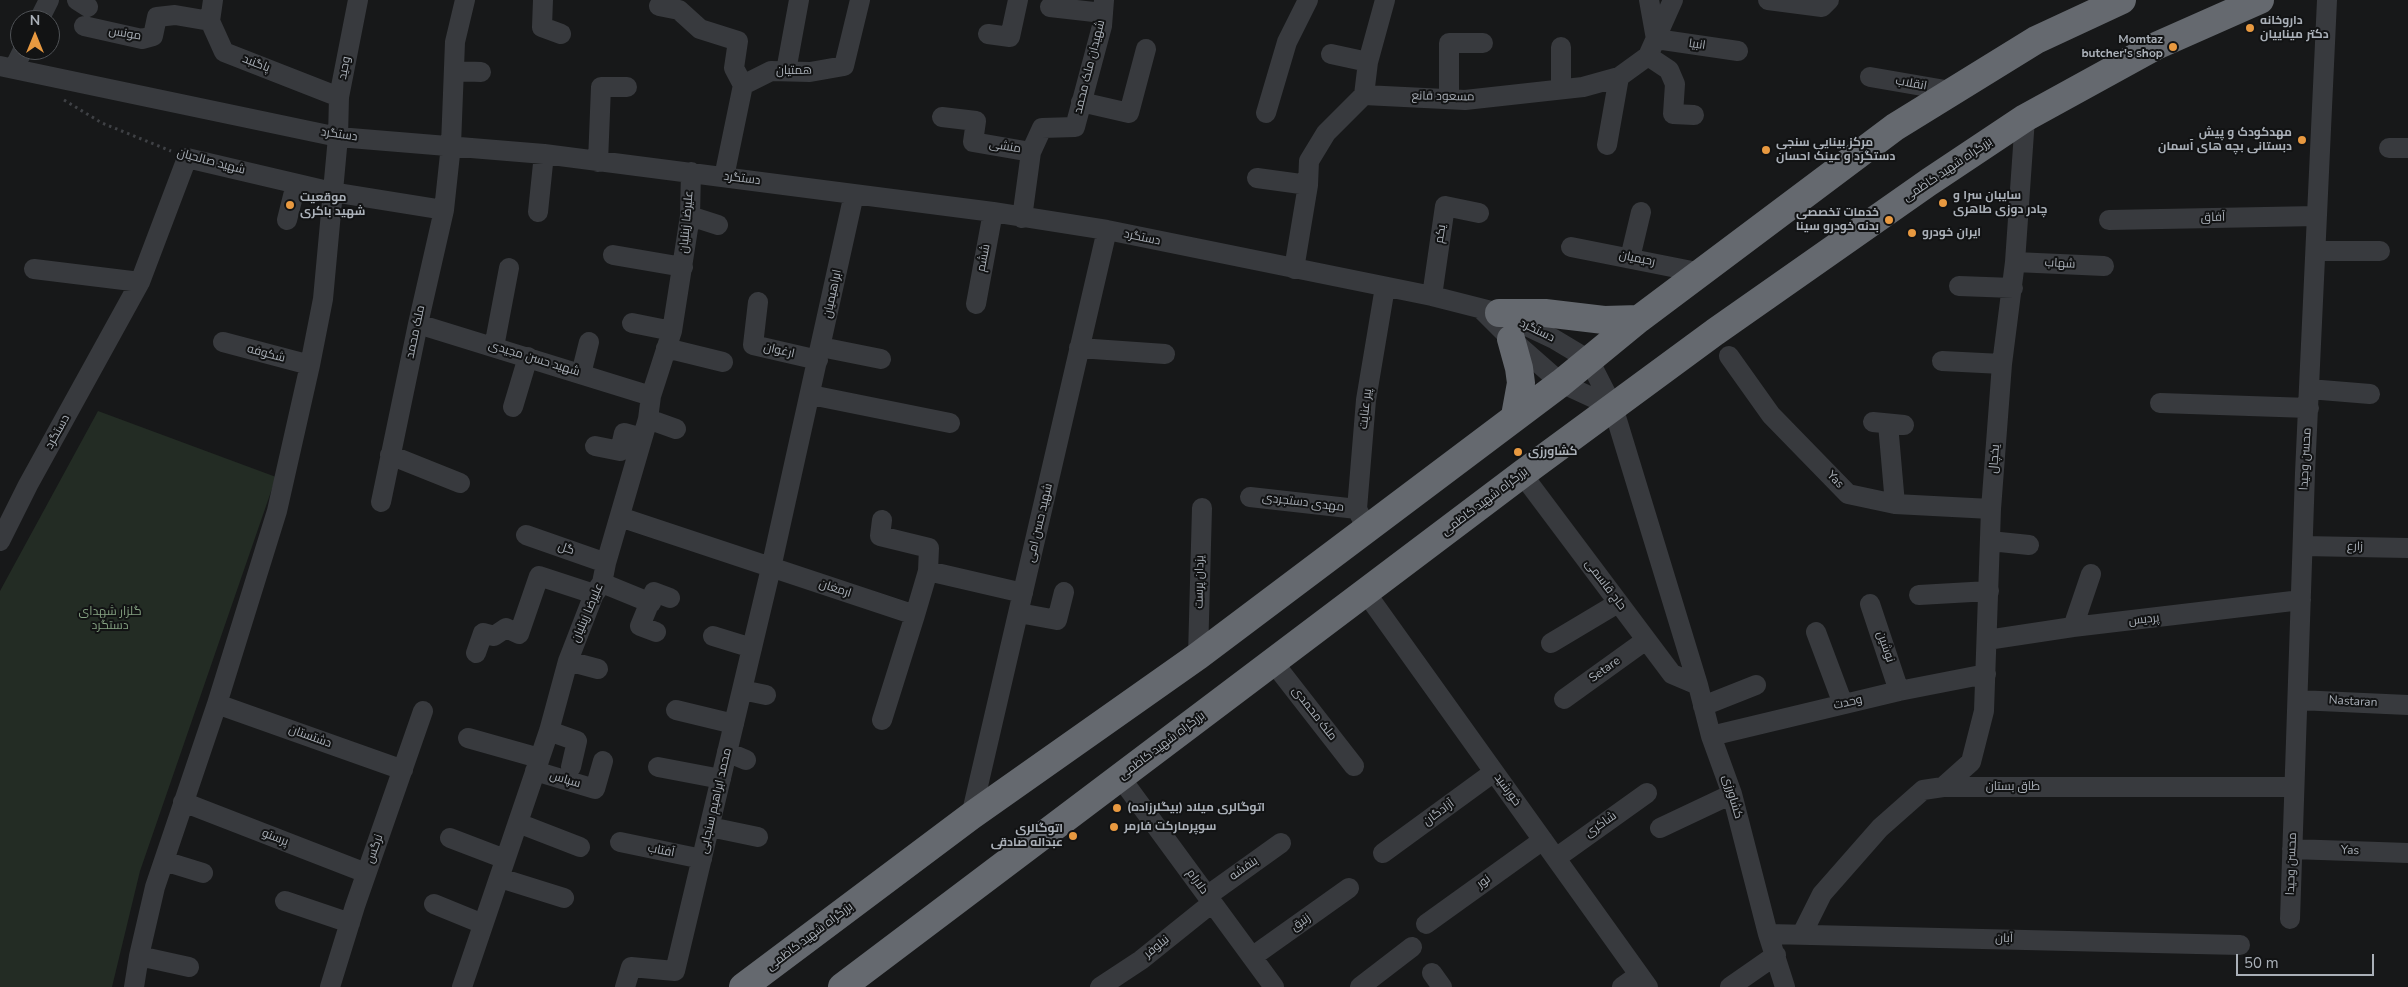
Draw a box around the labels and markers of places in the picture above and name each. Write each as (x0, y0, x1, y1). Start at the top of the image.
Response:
place label: داروخانه دکتر میناییان (2260, 14, 2329, 42)
marker: داروخانه دکتر میناییان (2244, 22, 2256, 34)
place label: Momtaz butcher's shop (2081, 33, 2163, 61)
marker: Momtaz butcher's shop (2167, 41, 2179, 53)
place label: مهدکودک و پیش دبستانی بچه های آسمان (2158, 126, 2292, 154)
marker: مهدکودک و پیش دبستانی بچه های آسمان (2296, 134, 2308, 146)
place label: مرکز بینایی سنجی دستگرد و عینک احسان (1776, 136, 1895, 164)
marker: مرکز بینایی سنجی دستگرد و عینک احسان (1760, 144, 1772, 156)
place label: سایبان سرا و چادر دوزی طاهری (1953, 189, 2047, 217)
place label: موقعیت شهید باکری (300, 191, 365, 219)
marker: سایبان سرا و چادر دوزی طاهری (1937, 197, 1949, 209)
marker: موقعیت شهید باکری (284, 199, 296, 211)
place label: خدمات تخصصی بدنه خودرو سینا (1796, 206, 1879, 234)
marker: خدمات تخصصی بدنه خودرو سینا (1883, 214, 1895, 226)
place label: ايران خودرو (1922, 226, 1981, 240)
marker: ايران خودرو (1906, 227, 1918, 239)
place label: کشاورزی (1528, 445, 1577, 459)
marker: کشاورزی (1512, 446, 1524, 458)
place label: اتوگالری میلاد (بیگلرزاده) (1127, 801, 1265, 815)
marker: اتوگالری میلاد (بیگلرزاده) (1111, 802, 1123, 814)
place label: سوپرمارکت فارمر (1124, 820, 1216, 834)
marker: سوپرمارکت فارمر (1108, 821, 1120, 833)
place label: اتوگالری عبداله صادقی (991, 822, 1063, 850)
marker: اتوگالری عبداله صادقی (1067, 830, 1079, 842)

